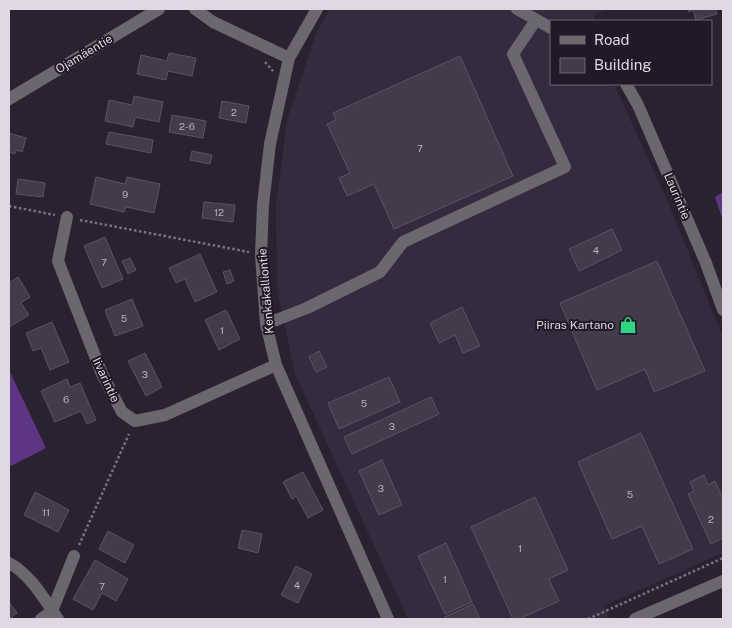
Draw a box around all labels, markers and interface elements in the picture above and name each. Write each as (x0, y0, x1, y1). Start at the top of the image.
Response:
legend (550, 20, 712, 85)
text: Road (594, 31, 630, 48)
street label: Ojamäentie (53, 32, 115, 76)
text: Building (594, 56, 652, 73)
house number: 2 (231, 106, 237, 118)
house number: 2-6 (179, 120, 195, 132)
house number: 7 (417, 142, 423, 154)
street label: Laurintie (661, 171, 693, 222)
house number: 9 (122, 188, 128, 200)
house number: 12 (214, 206, 224, 218)
house number: 4 (593, 244, 599, 256)
street label: Kenkäkalliontie (255, 247, 277, 334)
house number: 7 (101, 256, 107, 268)
house number: 5 (121, 312, 127, 324)
shop icon: Piiras Kartano (618, 315, 638, 335)
place label: Piiras Kartano (536, 318, 614, 332)
house number: 1 (220, 324, 224, 336)
street label: Iivarintie (90, 355, 123, 405)
house number: 3 (142, 368, 148, 380)
house number: 6 (63, 393, 69, 405)
house number: 5 (361, 397, 367, 409)
house number: 3 (389, 420, 395, 432)
house number: 3 (378, 482, 384, 494)
house number: 5 (627, 488, 633, 500)
house number: 11 (42, 506, 50, 518)
house number: 2 (708, 513, 714, 525)
house number: 1 (518, 542, 522, 554)
house number: 1 (443, 573, 447, 585)
house number: 4 (294, 579, 300, 591)
house number: 7 (99, 580, 105, 592)

